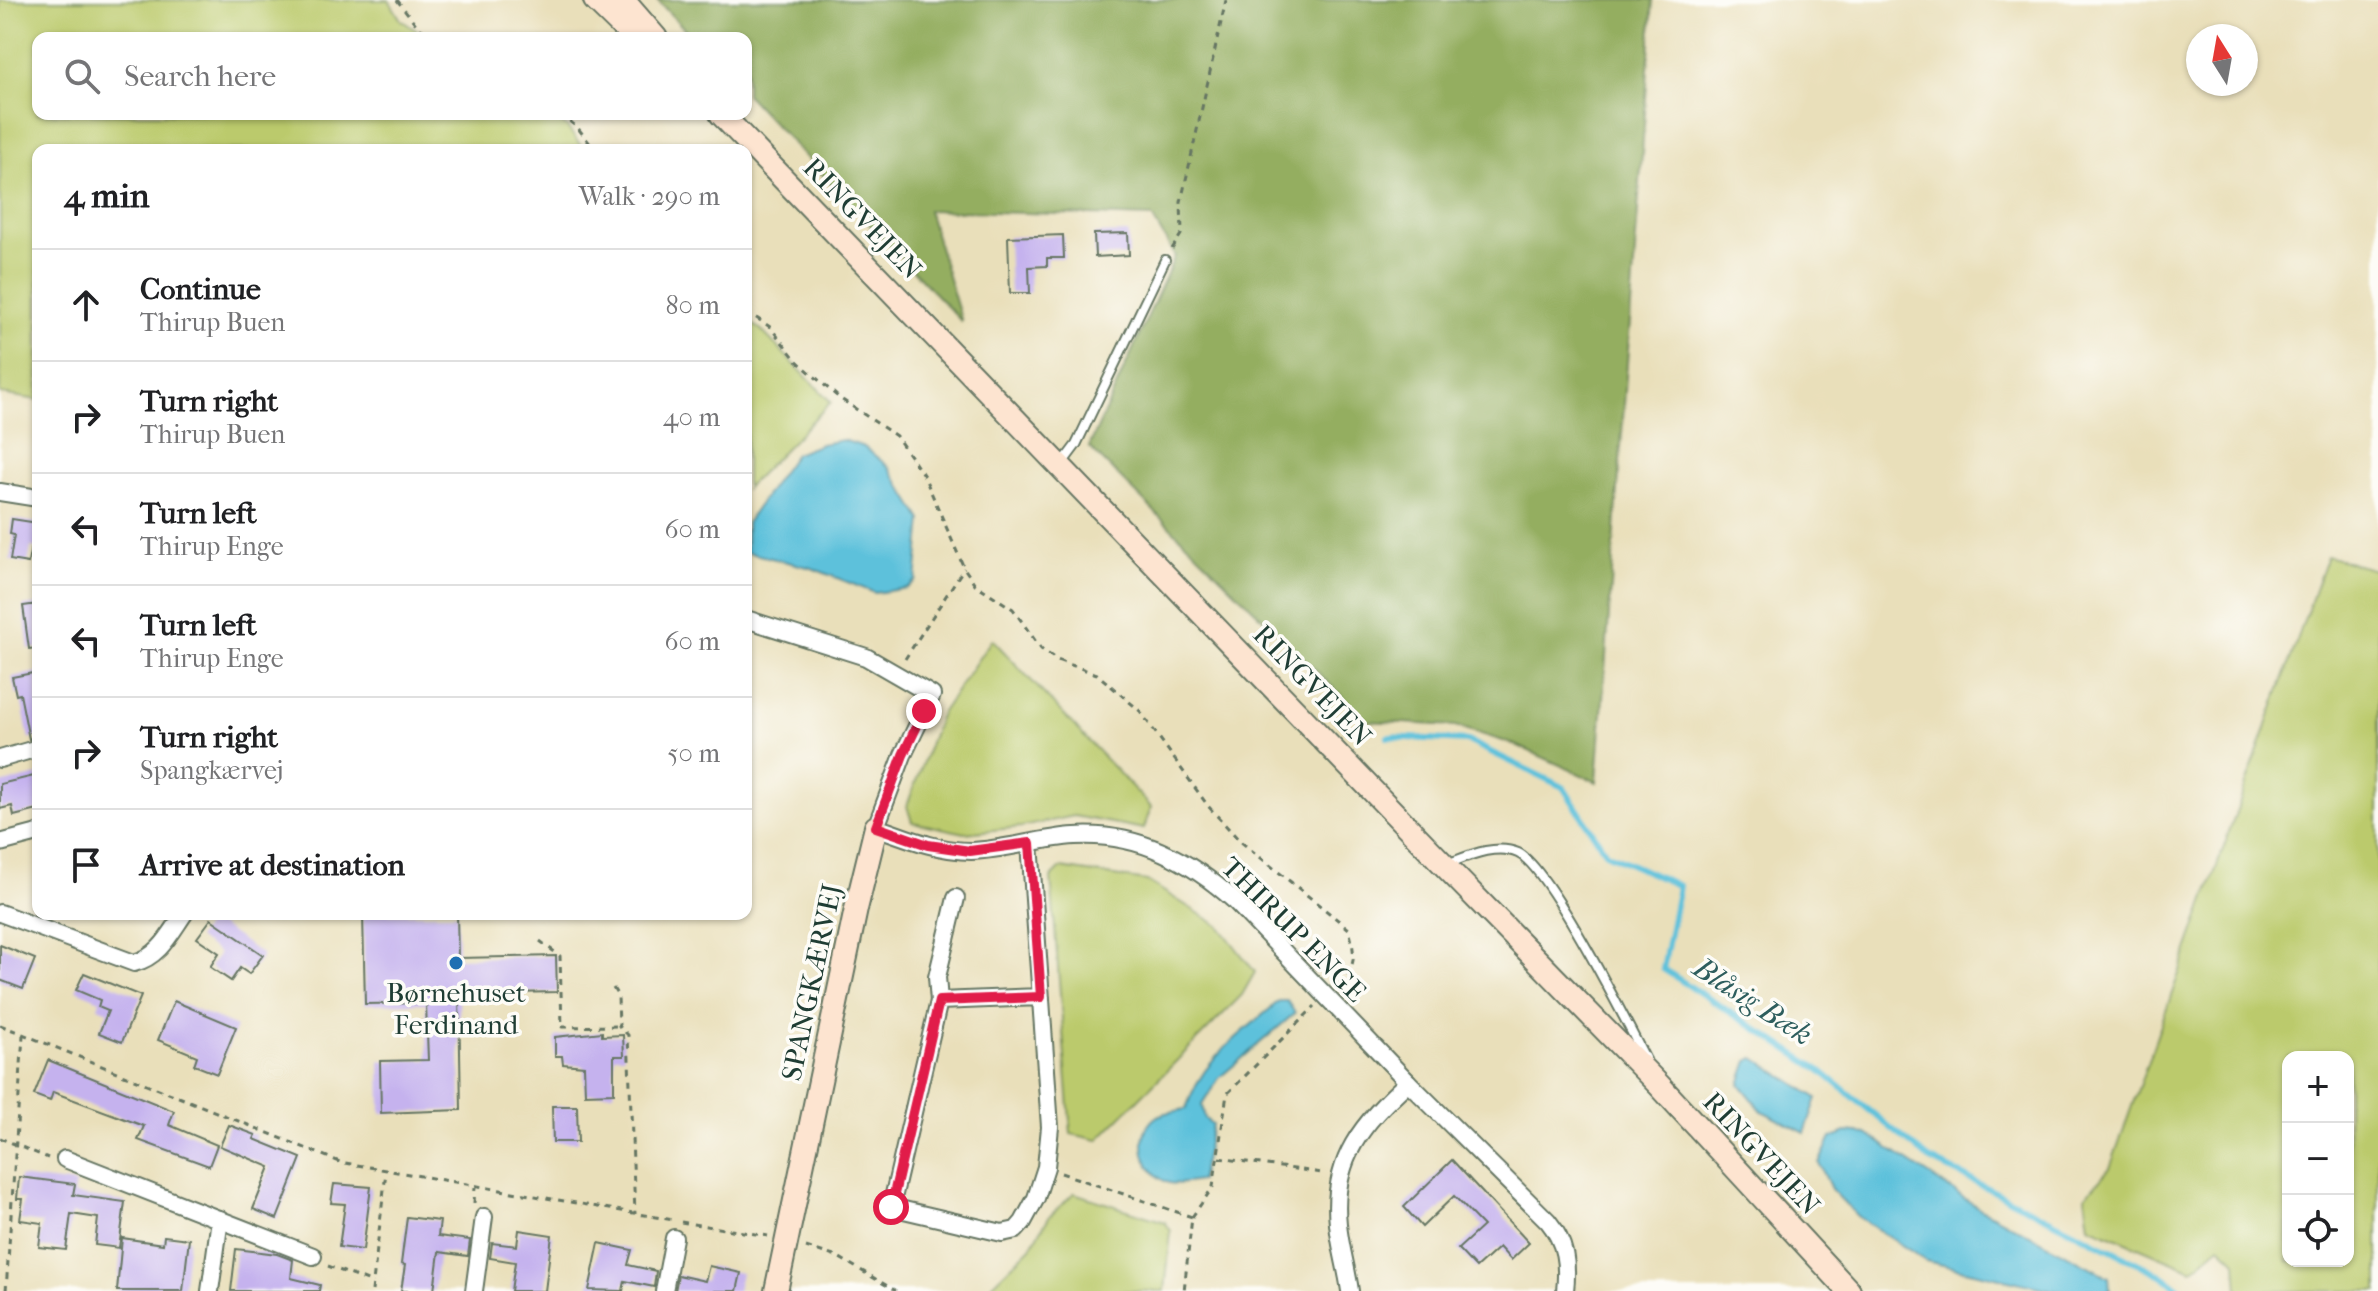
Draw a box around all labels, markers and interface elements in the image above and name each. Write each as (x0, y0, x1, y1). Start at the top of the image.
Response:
north arrow (2186, 24, 2258, 96)
search box (32, 32, 752, 120)
icon: search (60, 54, 104, 98)
text: Search here (124, 59, 276, 94)
street label: RINGVEJEN (797, 151, 929, 286)
text: 4 min (64, 176, 149, 216)
text: Walk · 290 m (579, 181, 720, 212)
text: Continue (140, 272, 261, 307)
icon: ahead (64, 283, 108, 327)
text: 80 m (665, 290, 720, 321)
text: Thirup Buen (140, 307, 285, 338)
text: Turn right (140, 384, 278, 419)
icon: right (64, 395, 108, 439)
text: 40 m (663, 402, 720, 433)
text: Thirup Buen (140, 419, 285, 450)
text: Turn left (140, 496, 257, 531)
icon: left (64, 507, 108, 551)
text: 60 m (664, 514, 720, 545)
text: Thirup Enge (140, 531, 284, 562)
text: Turn left (140, 608, 257, 643)
street label: RINGVEJEN (1247, 618, 1379, 753)
icon: left (64, 619, 108, 663)
text: 60 m (664, 626, 720, 657)
text: Thirup Enge (140, 643, 284, 674)
route end (906, 693, 942, 729)
text: Turn right (140, 720, 278, 755)
icon: right (64, 731, 108, 775)
text: 50 m (667, 738, 720, 769)
text: Spangkærvej (140, 755, 283, 786)
icon: arrive (64, 843, 108, 887)
text: Arrive at destination (140, 848, 405, 883)
street label: THIRUP ENGE (1215, 850, 1373, 1008)
street label: SPANGKÆRVEJ (775, 881, 848, 1084)
water label: Blåsig Bæk (1685, 949, 1819, 1053)
marker: Børnehuset Ferdinand (447, 954, 465, 972)
place label: Børnehuset Ferdinand (386, 976, 526, 1041)
map controls (2282, 1051, 2354, 1267)
button: + (2282, 1051, 2354, 1123)
street label: RINGVEJEN (1696, 1085, 1827, 1222)
button: − (2282, 1123, 2354, 1195)
route start (873, 1189, 909, 1225)
button: locate (2282, 1195, 2354, 1267)

